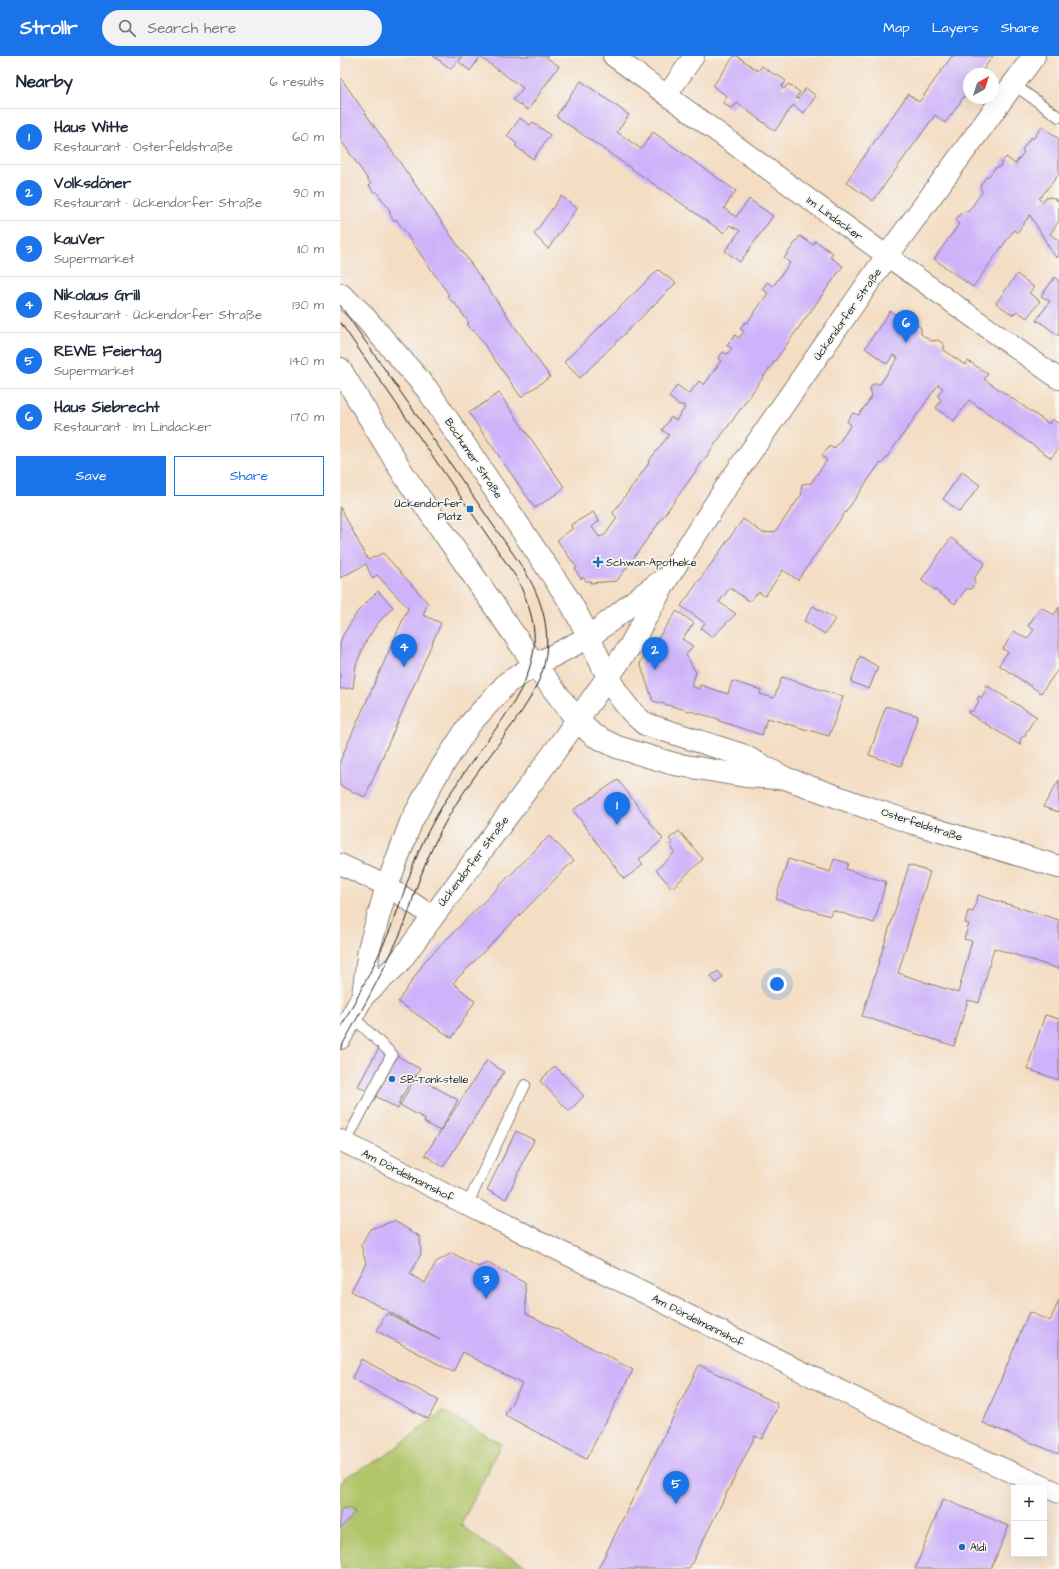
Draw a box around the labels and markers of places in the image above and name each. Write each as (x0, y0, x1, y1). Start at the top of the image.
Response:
pin: 6 (893, 310, 919, 343)
place label: Ückendorfer Platz (394, 496, 463, 524)
marker: Ückendorfer Platz (465, 504, 475, 514)
place label: Schwan-Apotheke (606, 555, 697, 570)
marker: Schwan-Apotheke (593, 557, 603, 567)
pin: 4 (391, 634, 417, 667)
pin: 2 (642, 637, 668, 670)
pin: 1 (604, 792, 630, 825)
place label: SB-Tankstelle (400, 1072, 468, 1087)
marker: SB-Tankstelle (387, 1074, 397, 1084)
pin: 3 (473, 1266, 499, 1299)
pin: 5 (663, 1471, 689, 1504)
place label: Aldi (970, 1540, 986, 1555)
marker: Aldi (957, 1542, 967, 1552)

